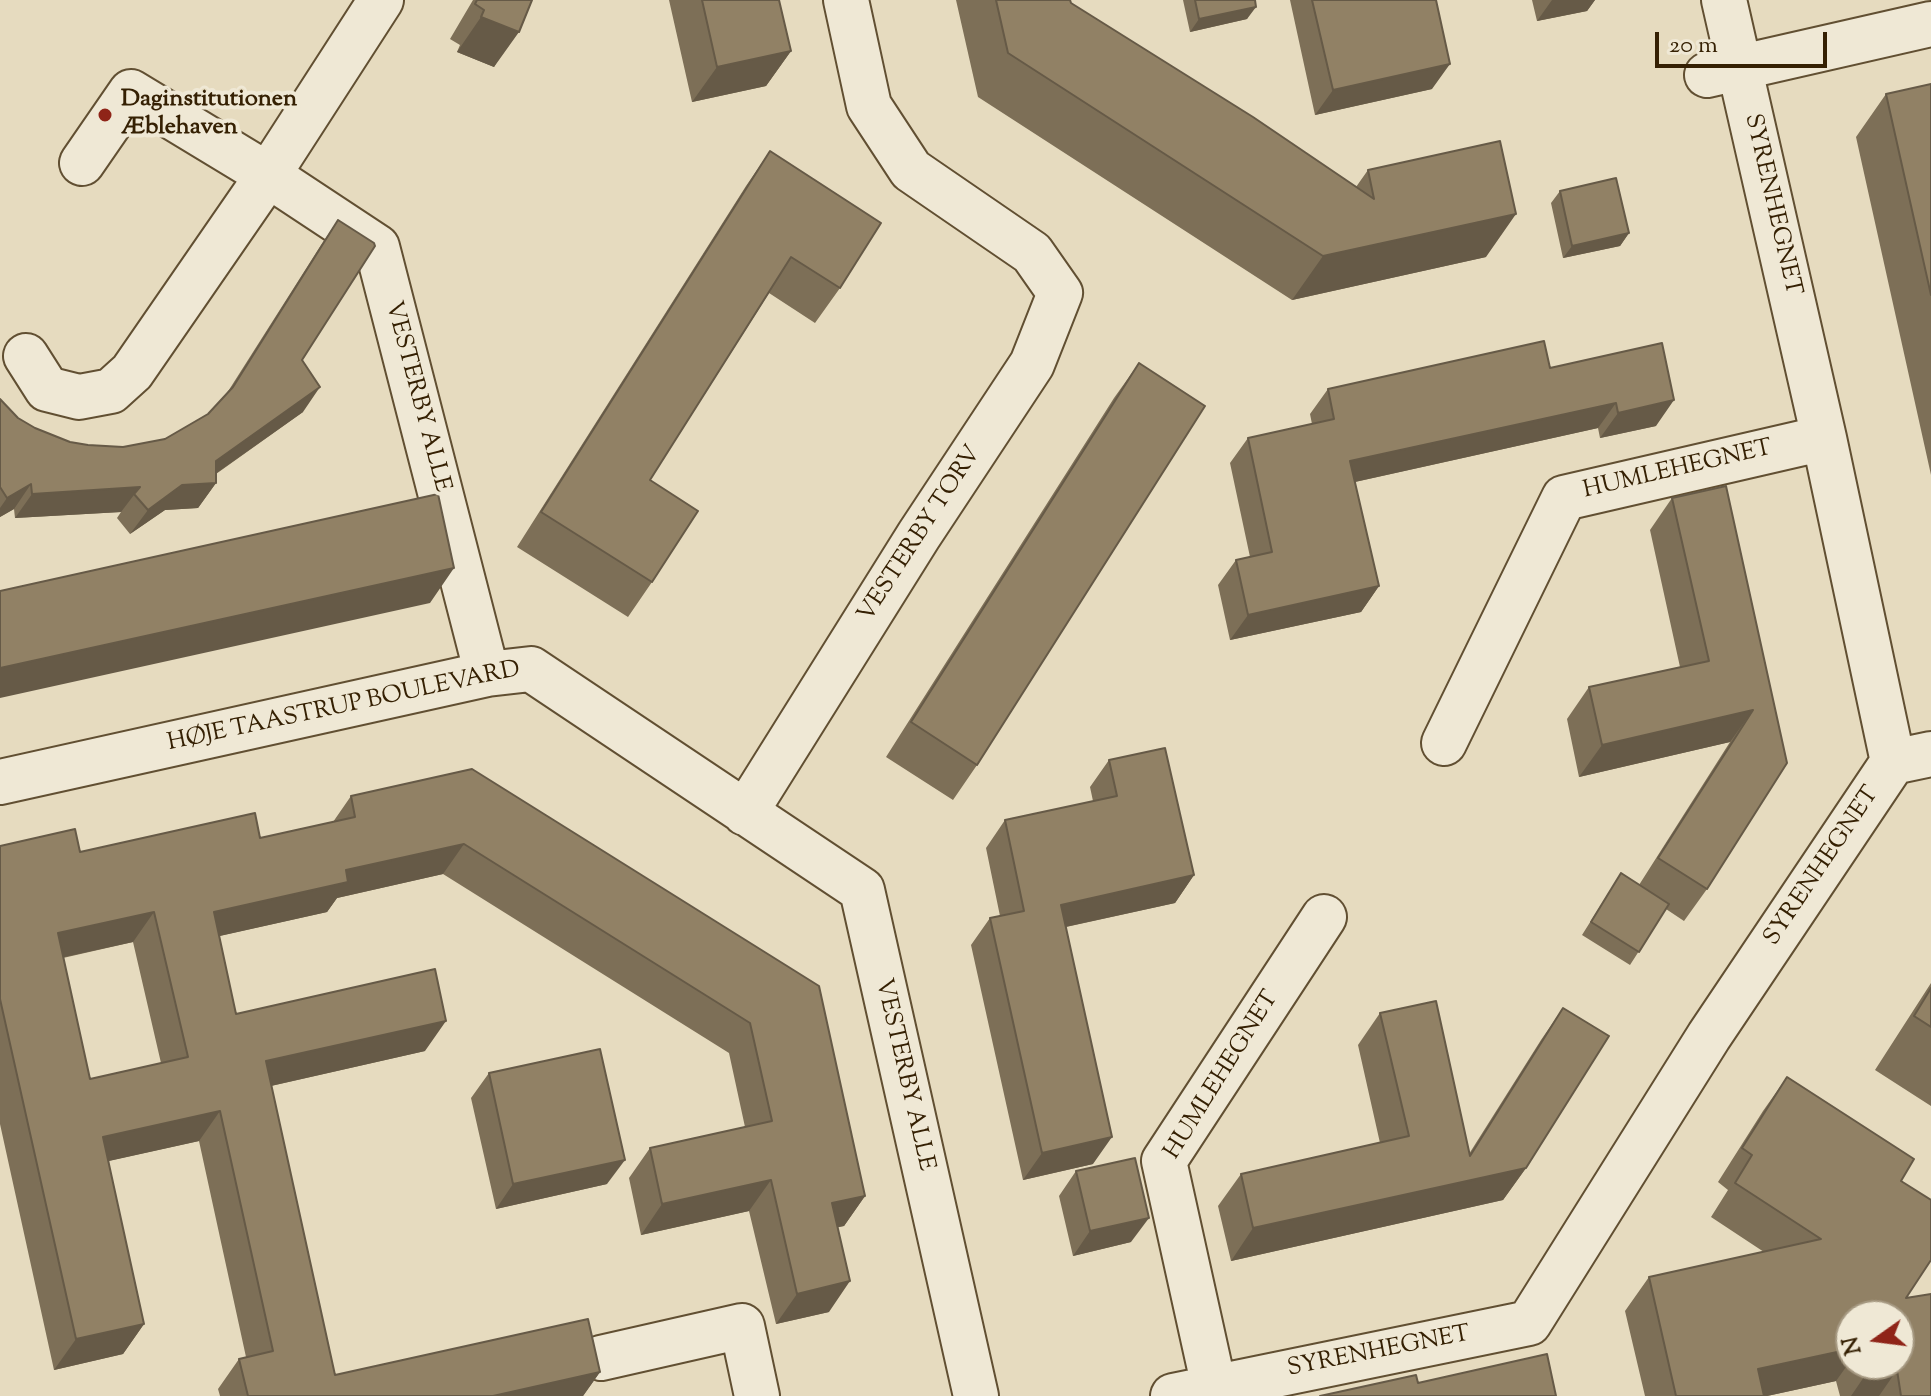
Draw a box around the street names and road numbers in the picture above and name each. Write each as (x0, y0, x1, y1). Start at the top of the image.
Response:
street label: SYRENHEGNET (1736, 111, 1806, 299)
street label: VESTERBY ALLE (377, 298, 455, 496)
street label: HUMLEHEGNET (1581, 435, 1775, 507)
street label: VESTERBY TORV (853, 441, 989, 629)
street label: HØJE TAASTRUP BOULEVARD (165, 657, 523, 759)
street label: SYRENHEGNET (1759, 782, 1887, 952)
street label: VESTERBY ALLE (867, 976, 939, 1174)
street label: HUMLEHEGNET (1160, 986, 1286, 1166)
street label: SYRENHEGNET (1285, 1321, 1473, 1385)

